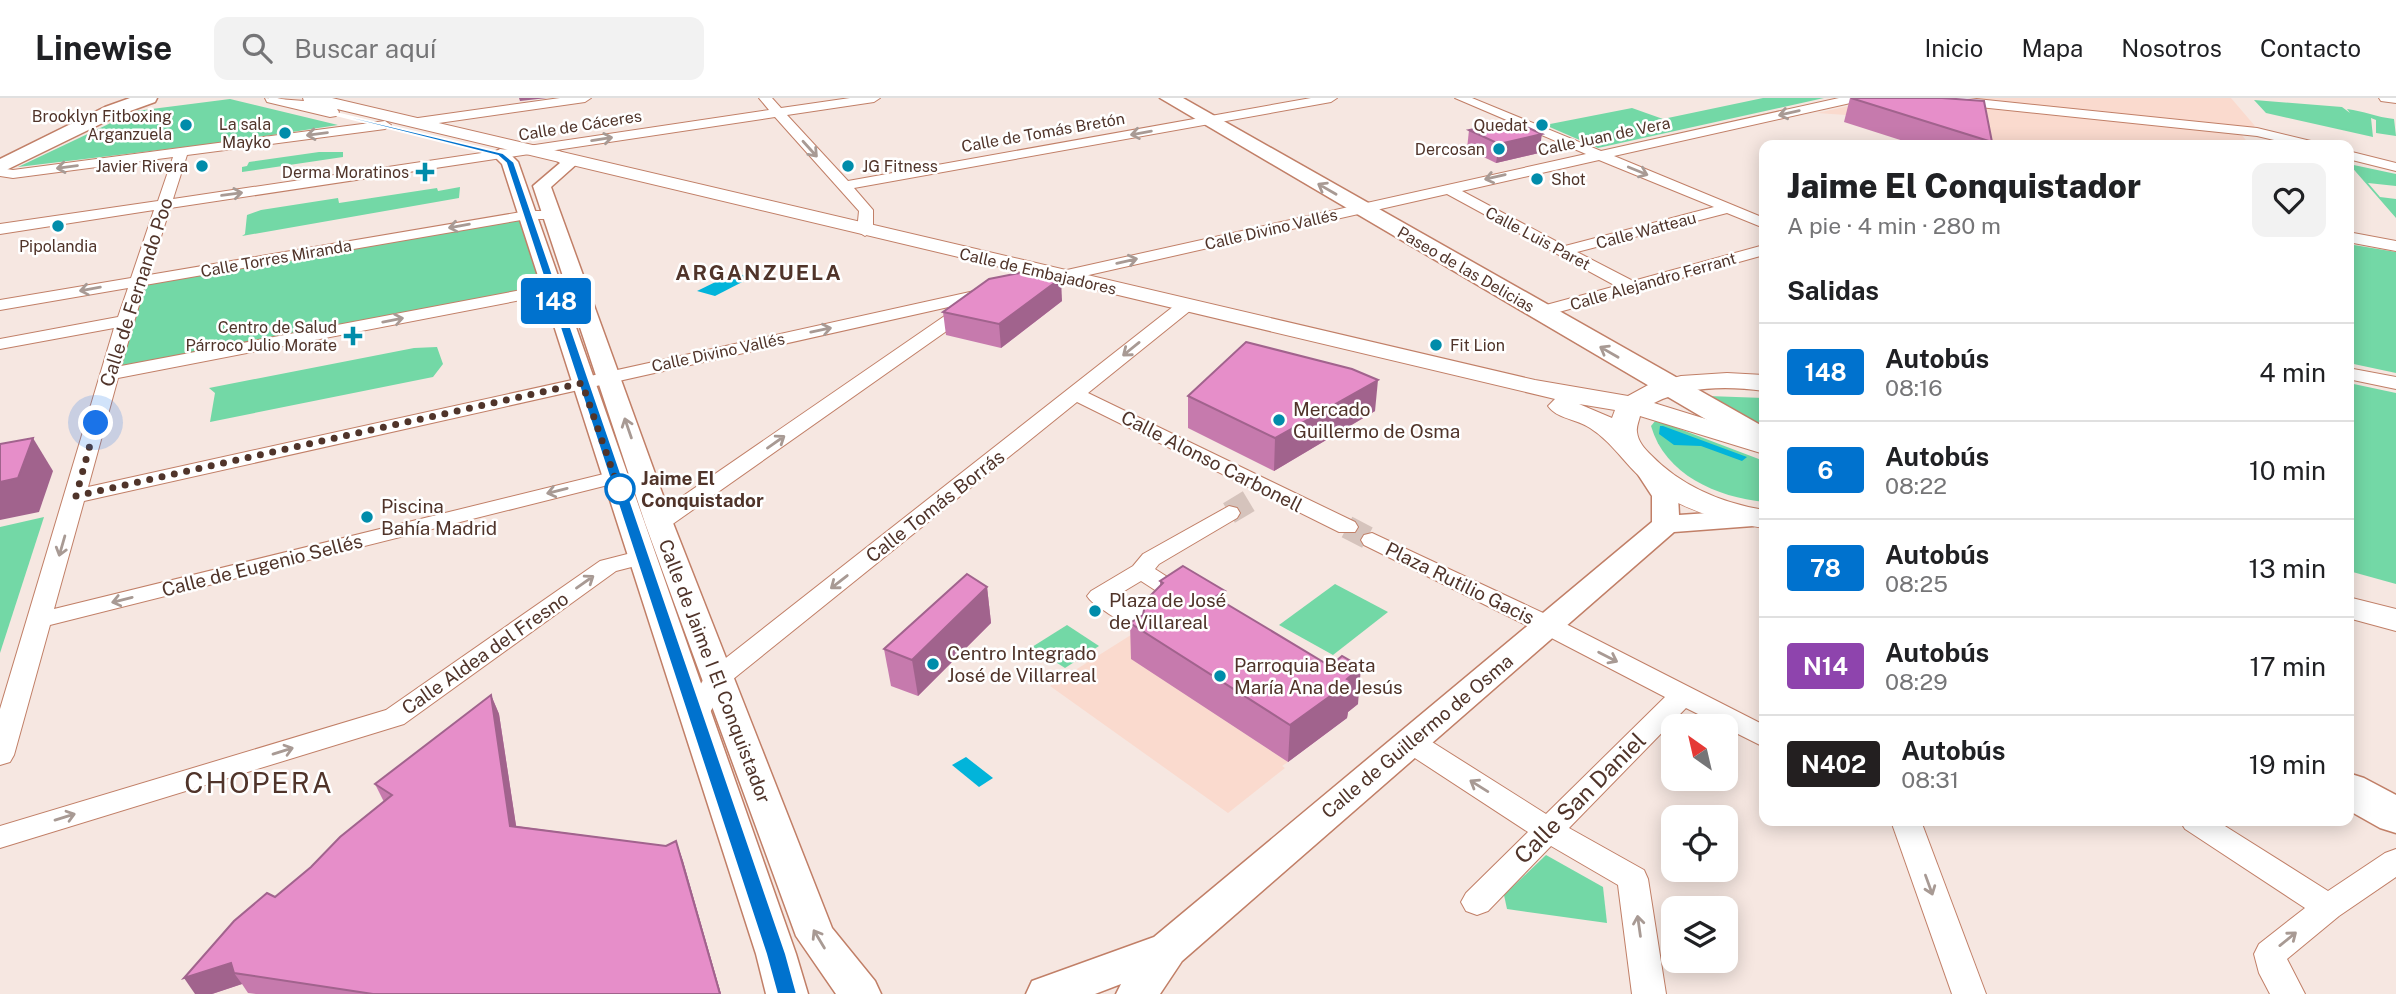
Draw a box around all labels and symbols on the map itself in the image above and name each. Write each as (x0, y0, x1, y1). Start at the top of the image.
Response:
street label: Calle de Cáceres (517, 106, 643, 145)
place label: Brooklyn Fitboxing Arganzuela (32, 107, 172, 144)
one-way arrow (1778, 107, 1801, 121)
street label: Calle de Tomás Bretón (960, 109, 1126, 156)
street label: Calle Juan de Vera (1536, 113, 1672, 160)
place label: La sala Mayko (219, 115, 271, 152)
place label: Quedat (1473, 116, 1528, 135)
marker: Brooklyn Fitboxing Arganzuela (178, 117, 194, 133)
marker: Quedat (1534, 117, 1550, 133)
marker: La sala Mayko (277, 125, 293, 141)
one-way arrow (1130, 126, 1153, 140)
one-way arrow (306, 128, 329, 141)
one-way arrow (590, 132, 613, 145)
one-way arrow (802, 140, 819, 157)
place label: Dercosan (1415, 140, 1485, 159)
marker: Dercosan (1491, 141, 1507, 157)
place label: Javier Rivera (95, 157, 188, 176)
place label: JG Fitness (862, 157, 938, 176)
marker: Javier Rivera (194, 158, 210, 174)
marker: JG Fitness (840, 158, 856, 174)
one-way arrow (56, 161, 79, 174)
marker: Derma Moratinos (415, 162, 435, 182)
place label: Derma Moratinos (282, 163, 409, 182)
one-way arrow (1627, 165, 1648, 178)
place label: Shot (1551, 170, 1586, 189)
one-way arrow (1484, 171, 1507, 185)
marker: Shot (1529, 171, 1545, 187)
one-way arrow (1318, 182, 1338, 196)
one-way arrow (220, 188, 242, 201)
street label: Calle de Fernando Poo (95, 195, 177, 389)
street label: Calle Luis Paret (1482, 203, 1593, 274)
street label: Calle Divino Vallés (1203, 205, 1339, 254)
street label: Calle Watteau (1594, 208, 1698, 253)
marker: Pipolandia (50, 218, 66, 234)
one-way arrow (448, 220, 471, 233)
street label: Paseo de las Delicias (1394, 223, 1538, 316)
street label: Calle Torres Miranda (199, 236, 353, 281)
place label: Pipolandia (19, 237, 97, 256)
street label: Calle de Embajadores (958, 244, 1118, 299)
street label: Calle Alejandro Ferrant (1568, 249, 1738, 314)
one-way arrow (1115, 254, 1138, 268)
district label: ARGANZUELA (675, 260, 843, 285)
line badge: 148 (516, 278, 596, 324)
one-way arrow (79, 283, 102, 296)
one-way arrow (381, 312, 404, 326)
place label: Centro de Salud Párroco Julio Morate (185, 318, 337, 355)
one-way arrow (809, 323, 832, 336)
marker: Centro de Salud Párroco Julio Morate (343, 326, 363, 346)
street label: Calle Divino Vallés (650, 329, 786, 376)
place label: Fit Lion (1450, 336, 1505, 355)
marker: Fit Lion (1428, 337, 1444, 353)
one-way arrow (1123, 341, 1141, 356)
one-way arrow (1600, 345, 1620, 359)
place label: Mercado Guillermo de Osma (1293, 398, 1460, 442)
your location (78, 405, 113, 440)
street label: Calle Alonso Carbonell (1118, 406, 1306, 516)
marker: Mercado Guillermo de Osma (1271, 412, 1287, 428)
one-way arrow (621, 418, 633, 440)
one-way arrow (766, 435, 785, 449)
street label: Calle Tomás Borrás (862, 445, 1008, 567)
place label: Jaime El Conquistador (641, 467, 764, 511)
marker: Jaime El Conquistador (605, 474, 635, 504)
one-way arrow (546, 485, 569, 498)
place label: Piscina Bahía Madrid (381, 495, 497, 539)
marker: Piscina Bahía Madrid (359, 509, 375, 525)
street label: Calle de Eugenio Sellés (159, 529, 365, 601)
one-way arrow (55, 534, 68, 556)
street label: Calle de Jaime I El Conquistador (654, 536, 776, 806)
street label: Plaza Rutilio Gacis (1382, 537, 1538, 629)
one-way arrow (575, 575, 594, 589)
one-way arrow (830, 575, 848, 590)
street label: Calle Aldea del Fresno (398, 587, 572, 719)
place label: Plaza de José de Villareal (1109, 589, 1226, 633)
one-way arrow (112, 594, 134, 607)
marker: Plaza de José de Villareal (1087, 603, 1103, 619)
place label: Centro Integrado José de Villarreal (947, 642, 1097, 686)
street label: Calle de Guillermo de Osma (1317, 649, 1517, 823)
one-way arrow (1597, 650, 1618, 664)
place label: Parroquia Beata María Ana de Jesús (1234, 654, 1403, 698)
marker: Centro Integrado José de Villarreal (925, 656, 941, 672)
marker: Parroquia Beata María Ana de Jesús (1212, 668, 1228, 684)
north arrow (1661, 714, 1738, 791)
street label: Calle San Daniel (1508, 726, 1651, 869)
one-way arrow (272, 744, 294, 757)
district label: CHOPERA (184, 766, 334, 799)
one-way arrow (1470, 778, 1489, 793)
one-way arrow (54, 810, 76, 823)
one-way arrow (1924, 873, 1936, 895)
one-way arrow (1633, 916, 1646, 938)
one-way arrow (812, 930, 826, 950)
one-way arrow (2279, 931, 2297, 947)

